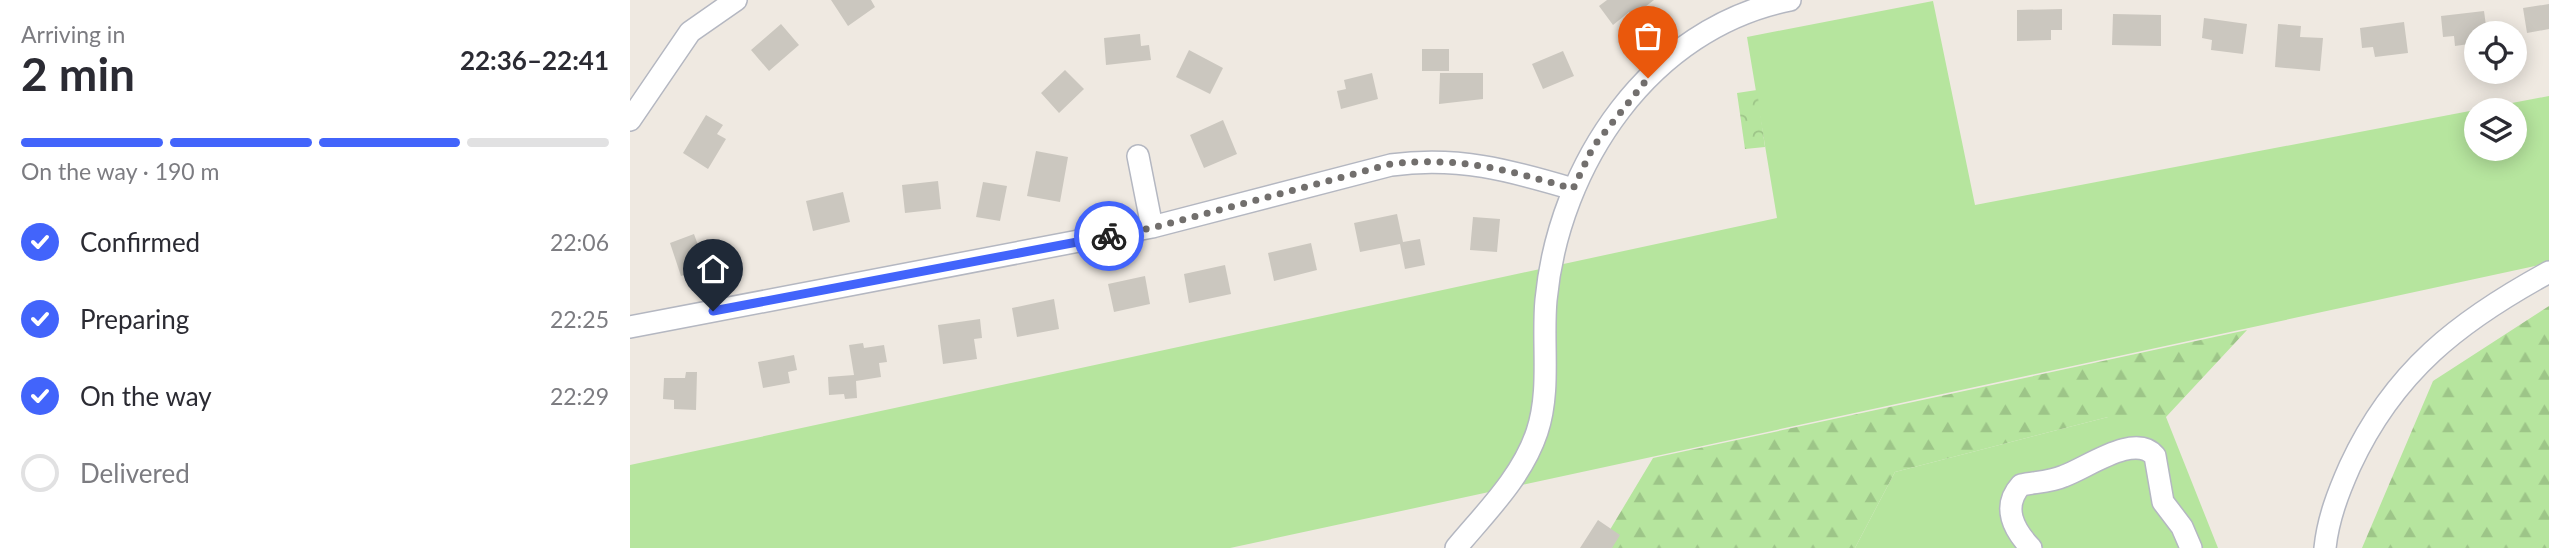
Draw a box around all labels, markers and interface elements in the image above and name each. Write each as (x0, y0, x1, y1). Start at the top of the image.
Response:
pin (1618, 6, 1678, 78)
icon: bag (1629, 17, 1667, 55)
text: Arriving in (21, 20, 125, 48)
map controls (2464, 21, 2527, 161)
button: locate (2464, 21, 2527, 84)
text: 22:36–22:41 (460, 44, 609, 76)
text: 2 min (21, 46, 135, 101)
button: layers (2464, 98, 2527, 161)
text: On the way · 190 m (21, 157, 220, 185)
courier (1074, 201, 1144, 271)
icon: bike (1090, 217, 1128, 255)
icon: check (21, 223, 59, 261)
text: Confirmed (80, 226, 200, 258)
text: 22:06 (550, 228, 609, 256)
pin (683, 239, 743, 311)
icon: home (694, 250, 732, 288)
icon: check (21, 300, 59, 338)
text: Preparing (80, 303, 189, 335)
text: 22:25 (550, 305, 609, 333)
icon: check (21, 377, 59, 415)
text: On the way (80, 380, 212, 412)
text: 22:29 (550, 382, 609, 410)
text: Delivered (80, 457, 190, 489)

